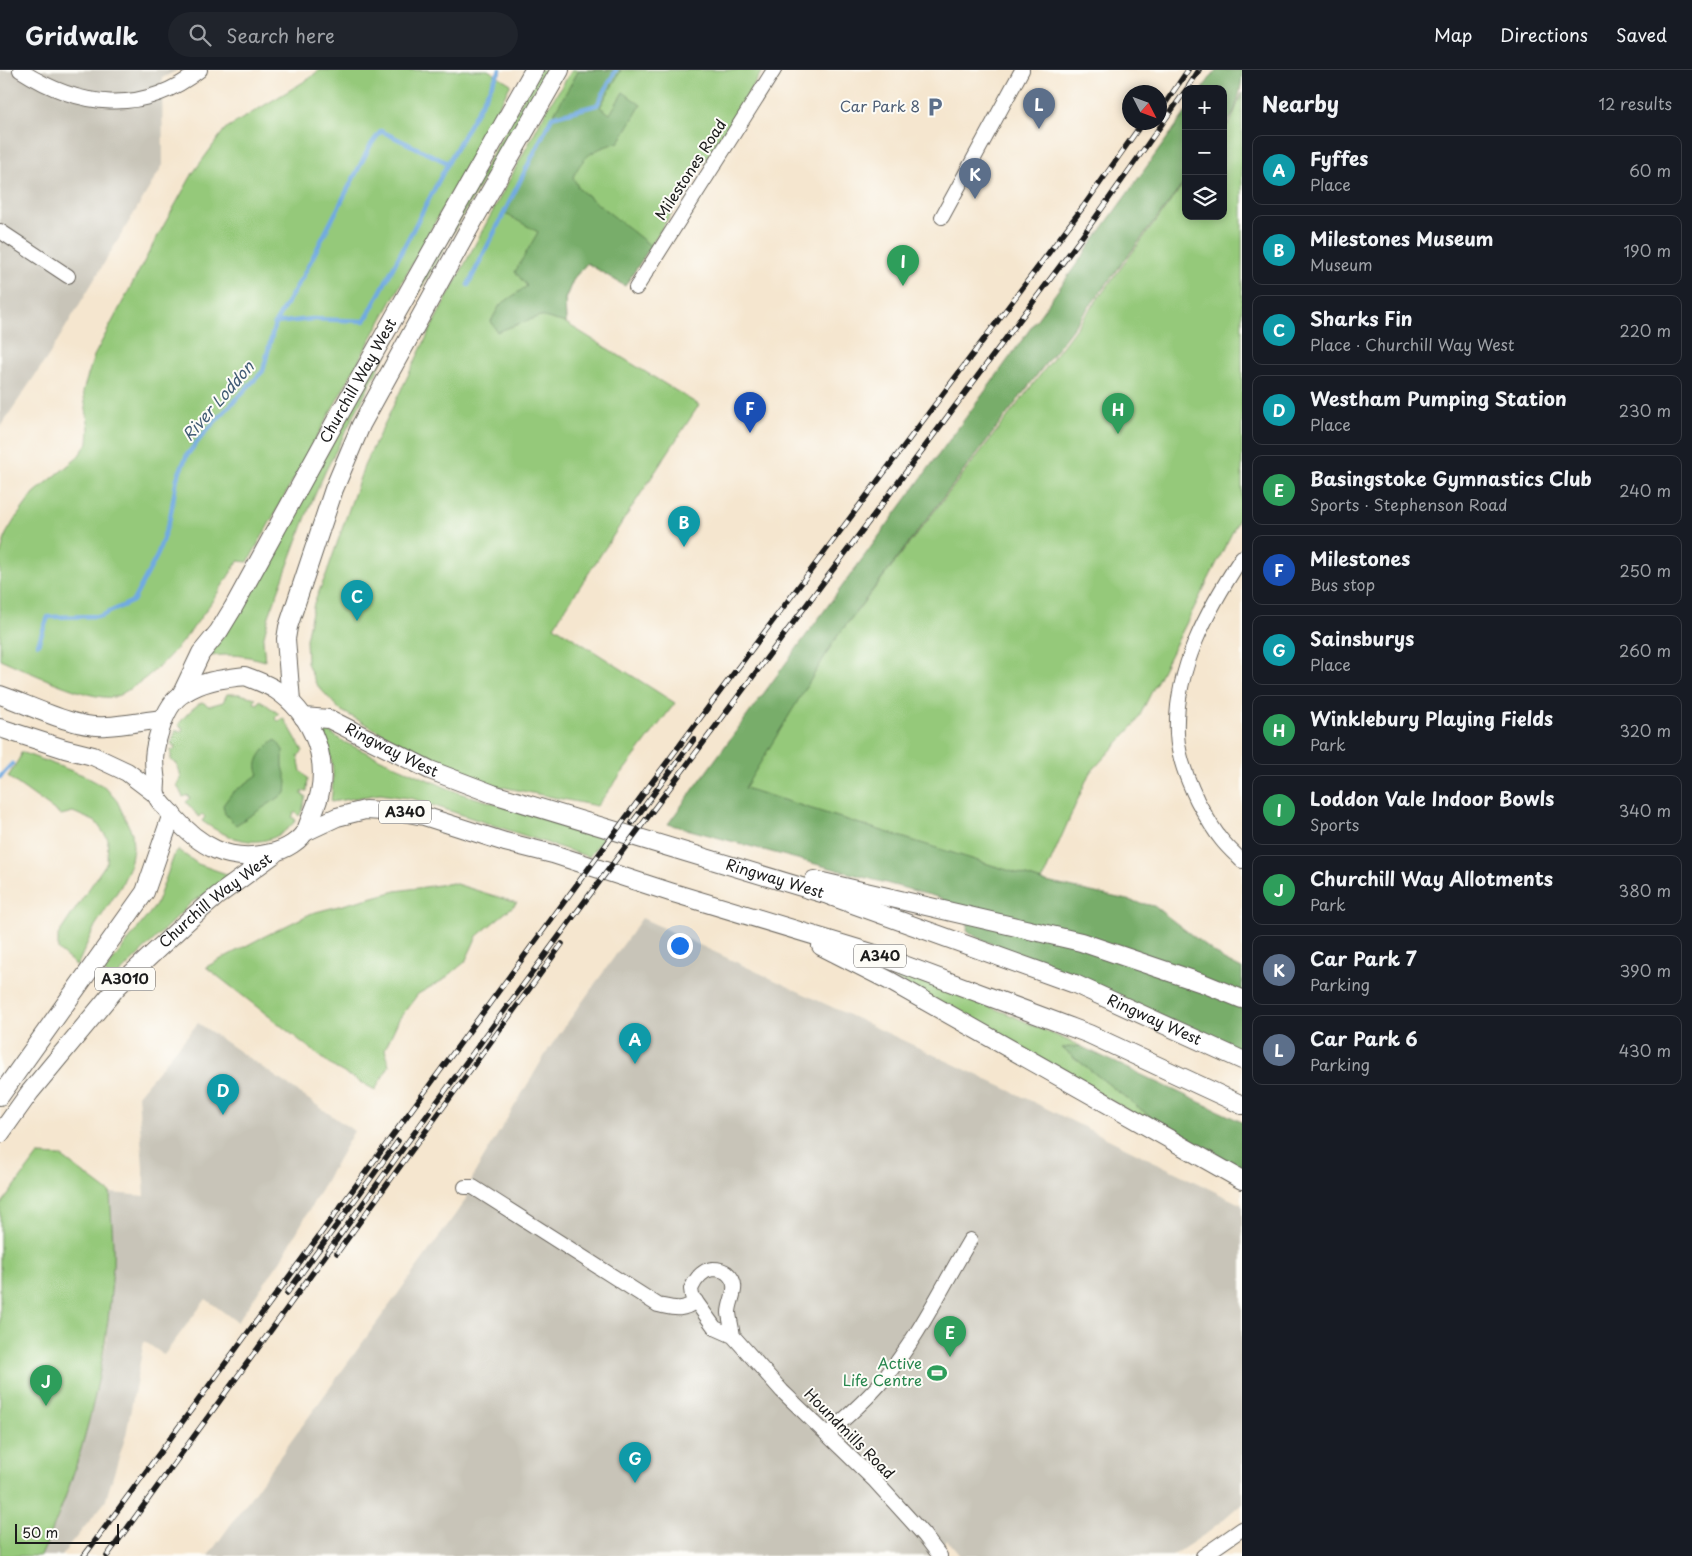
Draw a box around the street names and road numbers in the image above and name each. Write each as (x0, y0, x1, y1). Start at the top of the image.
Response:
street label: Milestones Road (648, 114, 731, 224)
street label: Churchill Way West (313, 314, 401, 447)
street label: Ringway West (342, 716, 442, 782)
road number: A340 (379, 800, 431, 824)
street label: Churchill Way West (153, 847, 276, 953)
street label: Ringway West (723, 852, 827, 903)
road number: A340 (854, 944, 906, 968)
road number: A3010 (95, 968, 155, 991)
street label: Ringway West (1104, 987, 1206, 1050)
street label: Houndmills Road (799, 1382, 901, 1484)

